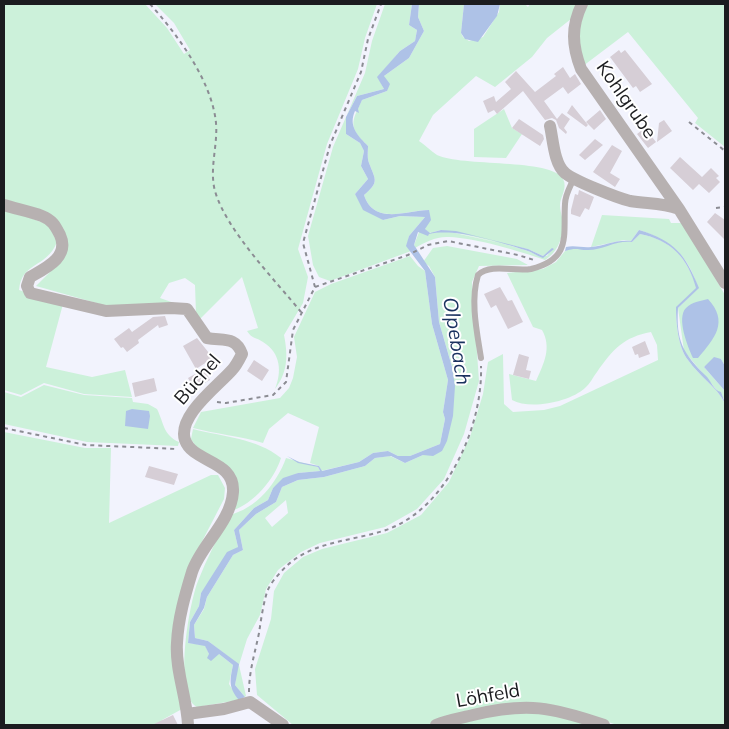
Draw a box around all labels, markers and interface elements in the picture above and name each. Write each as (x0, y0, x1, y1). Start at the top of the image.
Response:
street label: Kohlgrube (591, 57, 661, 143)
water label: Olpebach (437, 295, 475, 387)
street label: Büchel (170, 350, 226, 410)
street label: Löhfeld (454, 679, 522, 713)

